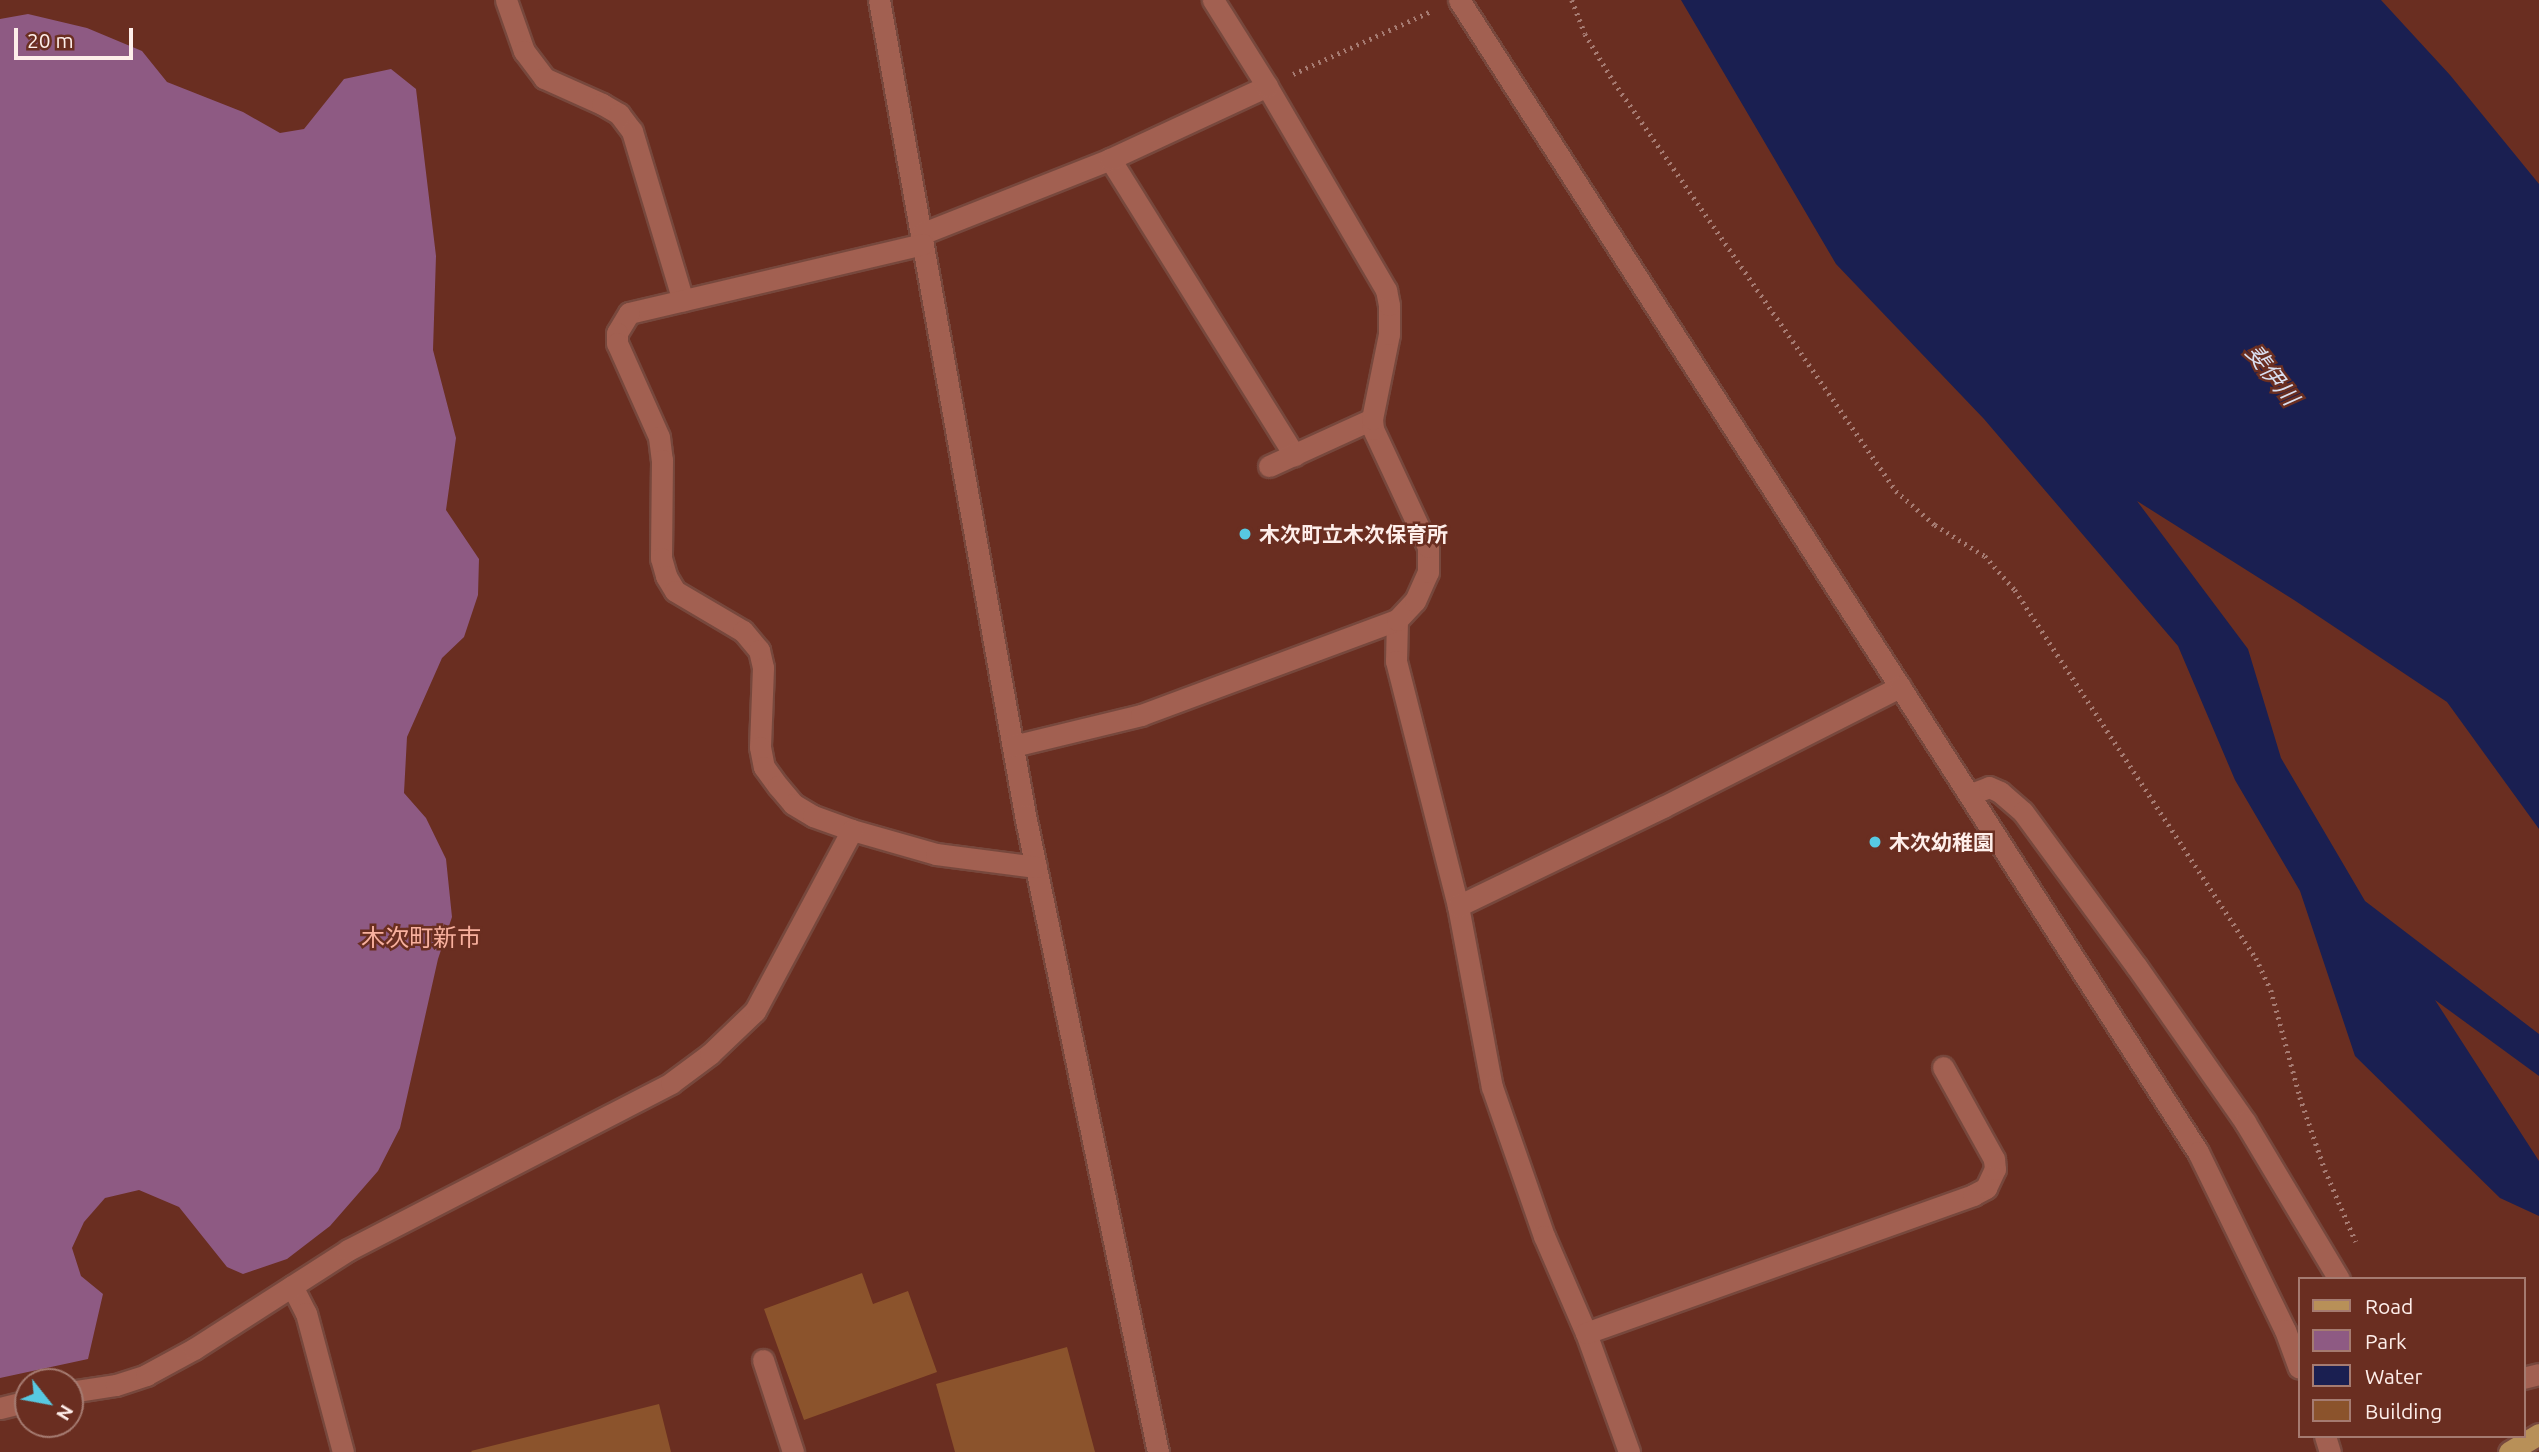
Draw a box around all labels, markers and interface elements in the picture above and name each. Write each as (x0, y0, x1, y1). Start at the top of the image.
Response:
scale bar (18, 14, 136, 58)
text: 20 m (27, 28, 74, 52)
water label: 斐伊川 (2240, 339, 2304, 411)
place label: 木次町立木次保育所 (1259, 521, 1448, 547)
marker: 木次町立木次保育所 (1237, 526, 1253, 542)
place label: 木次幼稚園 (1889, 829, 1994, 855)
marker: 木次幼稚園 (1867, 834, 1883, 850)
district label: 木次町新市 (361, 924, 481, 952)
legend (2298, 1277, 2525, 1438)
text: Road (2365, 1294, 2413, 1318)
text: Park (2365, 1329, 2407, 1353)
text: Water (2365, 1364, 2423, 1388)
north arrow (14, 1368, 84, 1438)
text: Building (2365, 1399, 2442, 1423)
text: N (52, 1401, 78, 1425)

